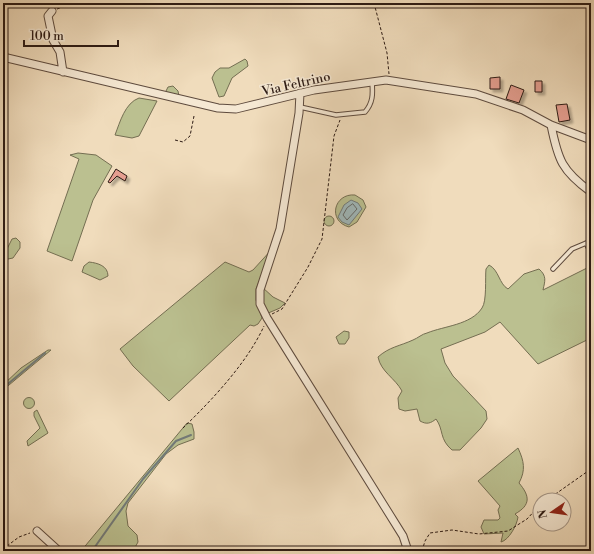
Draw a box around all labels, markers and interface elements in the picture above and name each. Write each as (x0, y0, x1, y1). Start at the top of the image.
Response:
scale bar (24, 22, 118, 48)
text: 100 m (30, 29, 64, 44)
street label: Via Feltrino (259, 68, 332, 100)
north arrow (532, 492, 572, 532)
text: N (535, 508, 551, 520)

